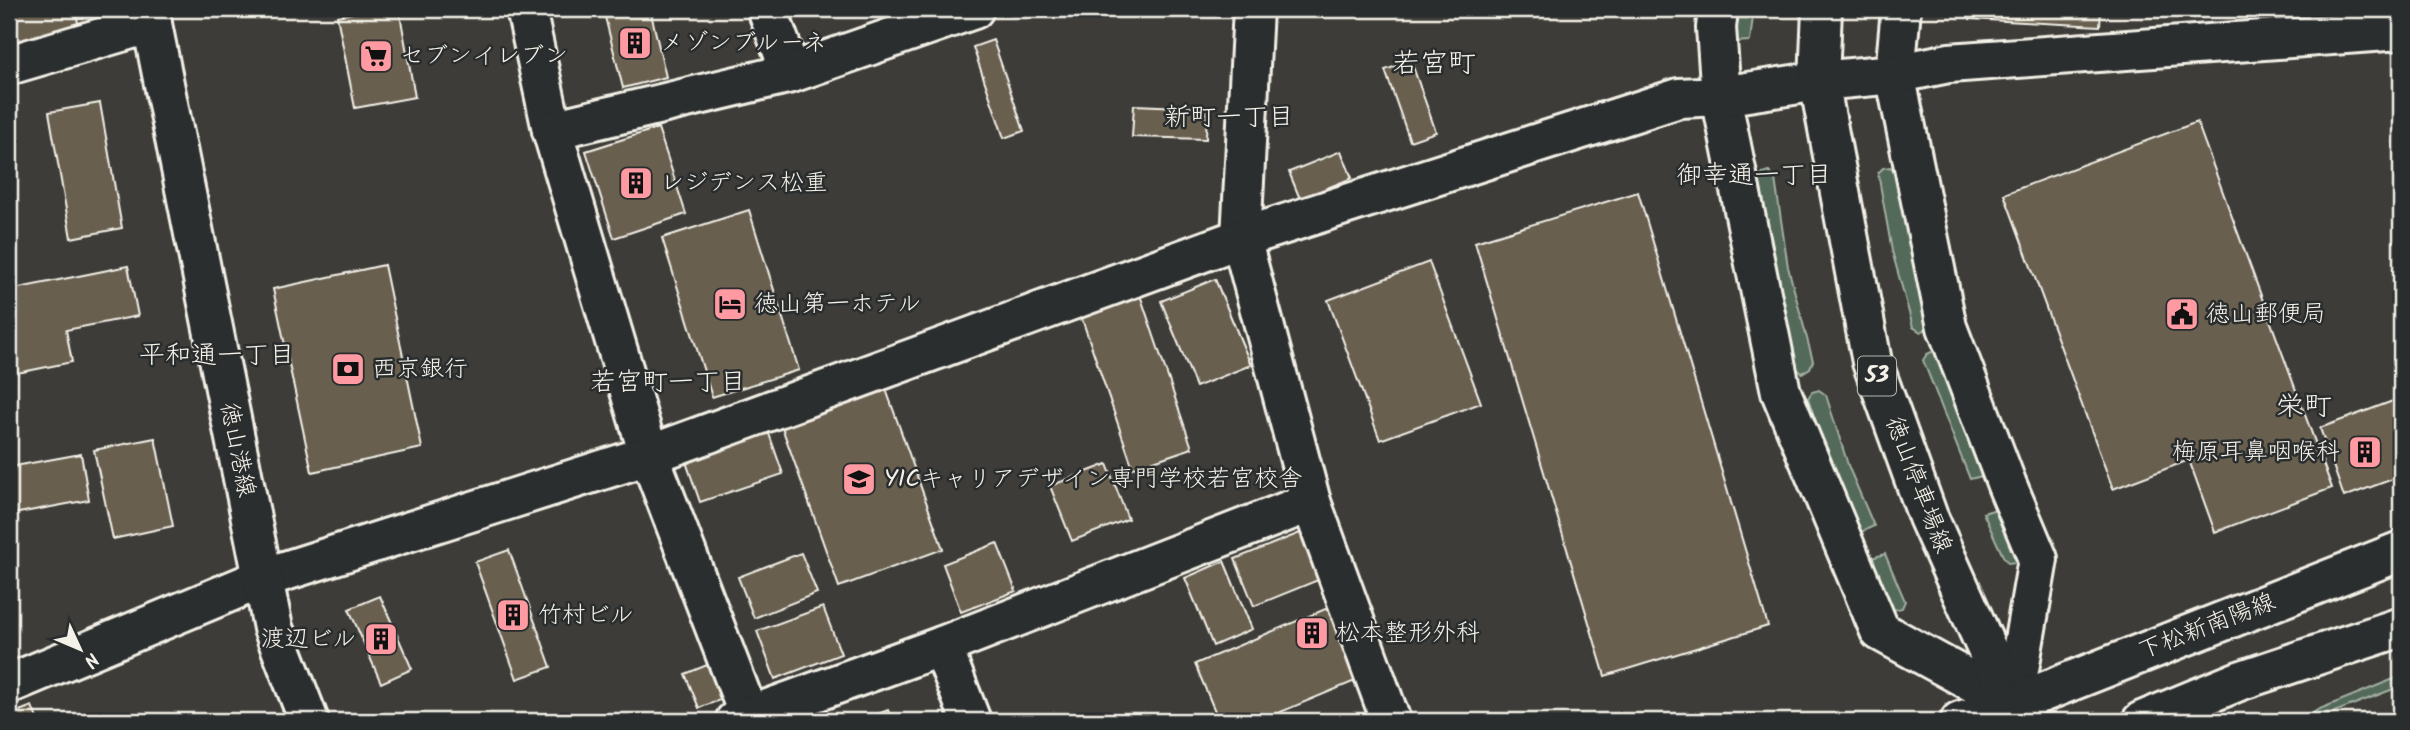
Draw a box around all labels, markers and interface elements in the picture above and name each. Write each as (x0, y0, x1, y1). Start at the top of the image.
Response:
building icon: メゾンブルーネ (616, 24, 654, 62)
place label: メゾンブルーネ (660, 24, 827, 63)
supermarket icon: セブンイレブン (357, 37, 395, 75)
place label: セブンイレブン (400, 37, 568, 76)
district label: 若宮町 (1392, 42, 1476, 87)
district label: 新町一丁目 (1164, 97, 1294, 139)
district label: 御幸通一丁目 (1676, 155, 1832, 197)
building icon: レジデンス松重 (617, 164, 655, 202)
place label: レジデンス松重 (660, 164, 828, 203)
hotel icon: 徳山第一ホテル (711, 285, 749, 323)
place label: 徳山第一ホテル (754, 285, 921, 324)
public building icon: 徳山郵便局 (2163, 295, 2201, 333)
place label: 徳山郵便局 (2206, 295, 2326, 334)
district label: 平和通一丁目 (139, 335, 295, 377)
bank icon: 西京銀行 (329, 350, 367, 388)
place label: 西京銀行 (372, 350, 468, 389)
road number: 53 (1858, 356, 1896, 396)
district label: 若宮町一丁目 (590, 362, 746, 404)
district label: 栄町 (2276, 385, 2332, 430)
street label: 徳山港線 (209, 399, 265, 501)
street label: 徳山停車場線 (1874, 411, 1962, 559)
place label: 梅原耳鼻咽喉科 (2172, 433, 2340, 472)
building icon: 梅原耳鼻咽喉科 (2346, 433, 2384, 471)
school or university icon: YICキャリアデザイン専門学校若宮校舎 (840, 460, 878, 498)
place label: YICキャリアデザイン専門学校若宮校舎 (884, 460, 1302, 499)
street label: 下松新南陽線 (2133, 583, 2281, 671)
building icon: 竹村ビル (494, 596, 532, 634)
place label: 竹村ビル (538, 596, 634, 635)
north arrow (46, 614, 116, 684)
building icon: 松本整形外科 (1293, 614, 1331, 652)
place label: 松本整形外科 (1336, 614, 1480, 653)
place label: 渡辺ビル (260, 620, 356, 659)
building icon: 渡辺ビル (362, 620, 400, 658)
text: N (76, 645, 106, 674)

